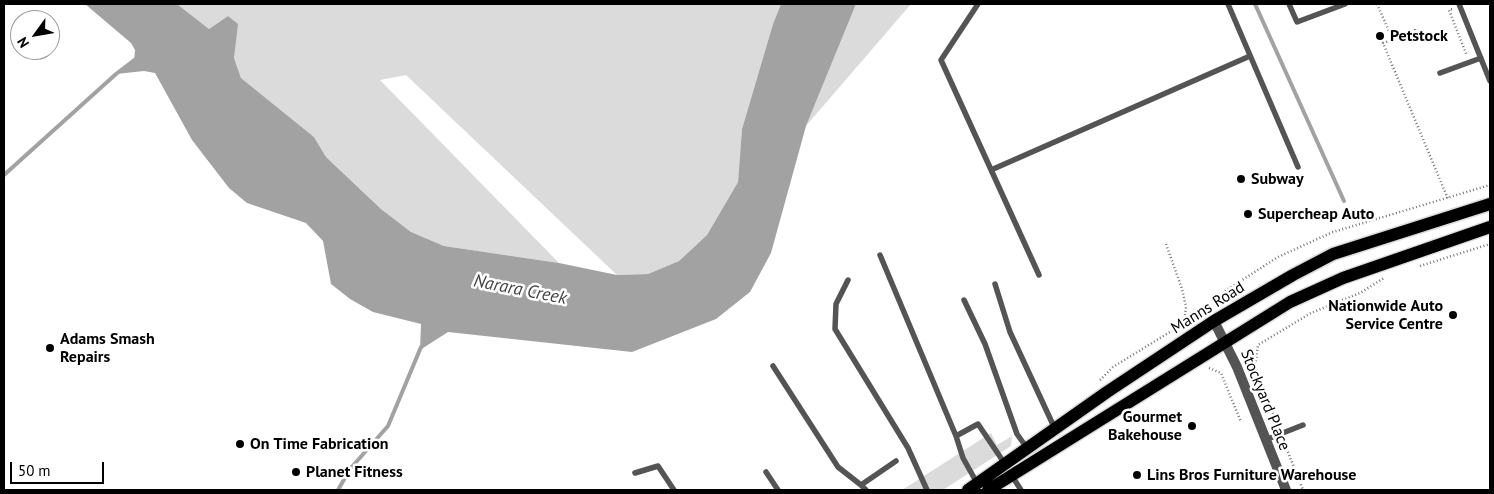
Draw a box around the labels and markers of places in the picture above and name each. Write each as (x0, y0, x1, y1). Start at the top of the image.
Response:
place label: Petstock (1390, 26, 1448, 46)
marker: Petstock (1374, 30, 1386, 42)
place label: Subway (1251, 169, 1304, 189)
marker: Subway (1235, 173, 1247, 185)
place label: Supercheap Auto (1258, 204, 1374, 224)
marker: Supercheap Auto (1242, 208, 1254, 220)
place label: Nationwide Auto Service Centre (1328, 296, 1443, 334)
marker: Nationwide Auto Service Centre (1447, 309, 1459, 321)
place label: Adams Smash Repairs (60, 329, 155, 367)
marker: Adams Smash Repairs (44, 342, 56, 354)
place label: Gourmet Bakehouse (1108, 407, 1182, 445)
marker: Gourmet Bakehouse (1186, 420, 1198, 432)
place label: On Time Fabrication (250, 434, 389, 454)
marker: On Time Fabrication (234, 438, 246, 450)
place label: Planet Fitness (306, 462, 403, 482)
place label: Lins Bros Furniture Warehouse (1147, 465, 1356, 485)
marker: Planet Fitness (290, 466, 302, 478)
marker: Lins Bros Furniture Warehouse (1131, 469, 1143, 481)

